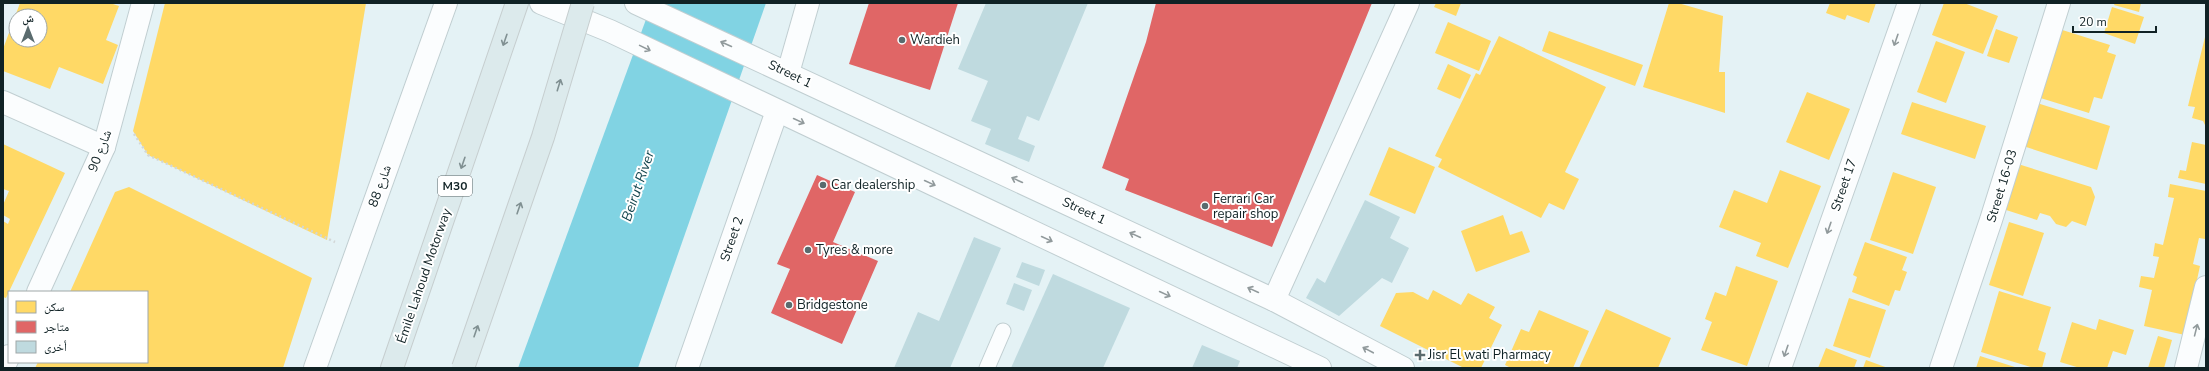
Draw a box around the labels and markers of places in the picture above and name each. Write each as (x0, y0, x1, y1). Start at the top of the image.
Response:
place label: Wardieh (910, 31, 960, 49)
marker: Wardieh (897, 35, 907, 45)
place label: Car dealership (831, 176, 915, 194)
marker: Car dealership (818, 180, 828, 190)
place label: Ferrari Car repair shop (1213, 190, 1278, 223)
marker: Ferrari Car repair shop (1200, 201, 1210, 211)
place label: Tyres & more (816, 241, 893, 259)
marker: Tyres & more (803, 245, 813, 255)
place label: Bridgestone (797, 296, 868, 314)
marker: Bridgestone (784, 300, 794, 310)
place label: Jisr El wati Pharmacy (1427, 346, 1551, 364)
marker: Jisr El wati Pharmacy (1415, 350, 1425, 360)

